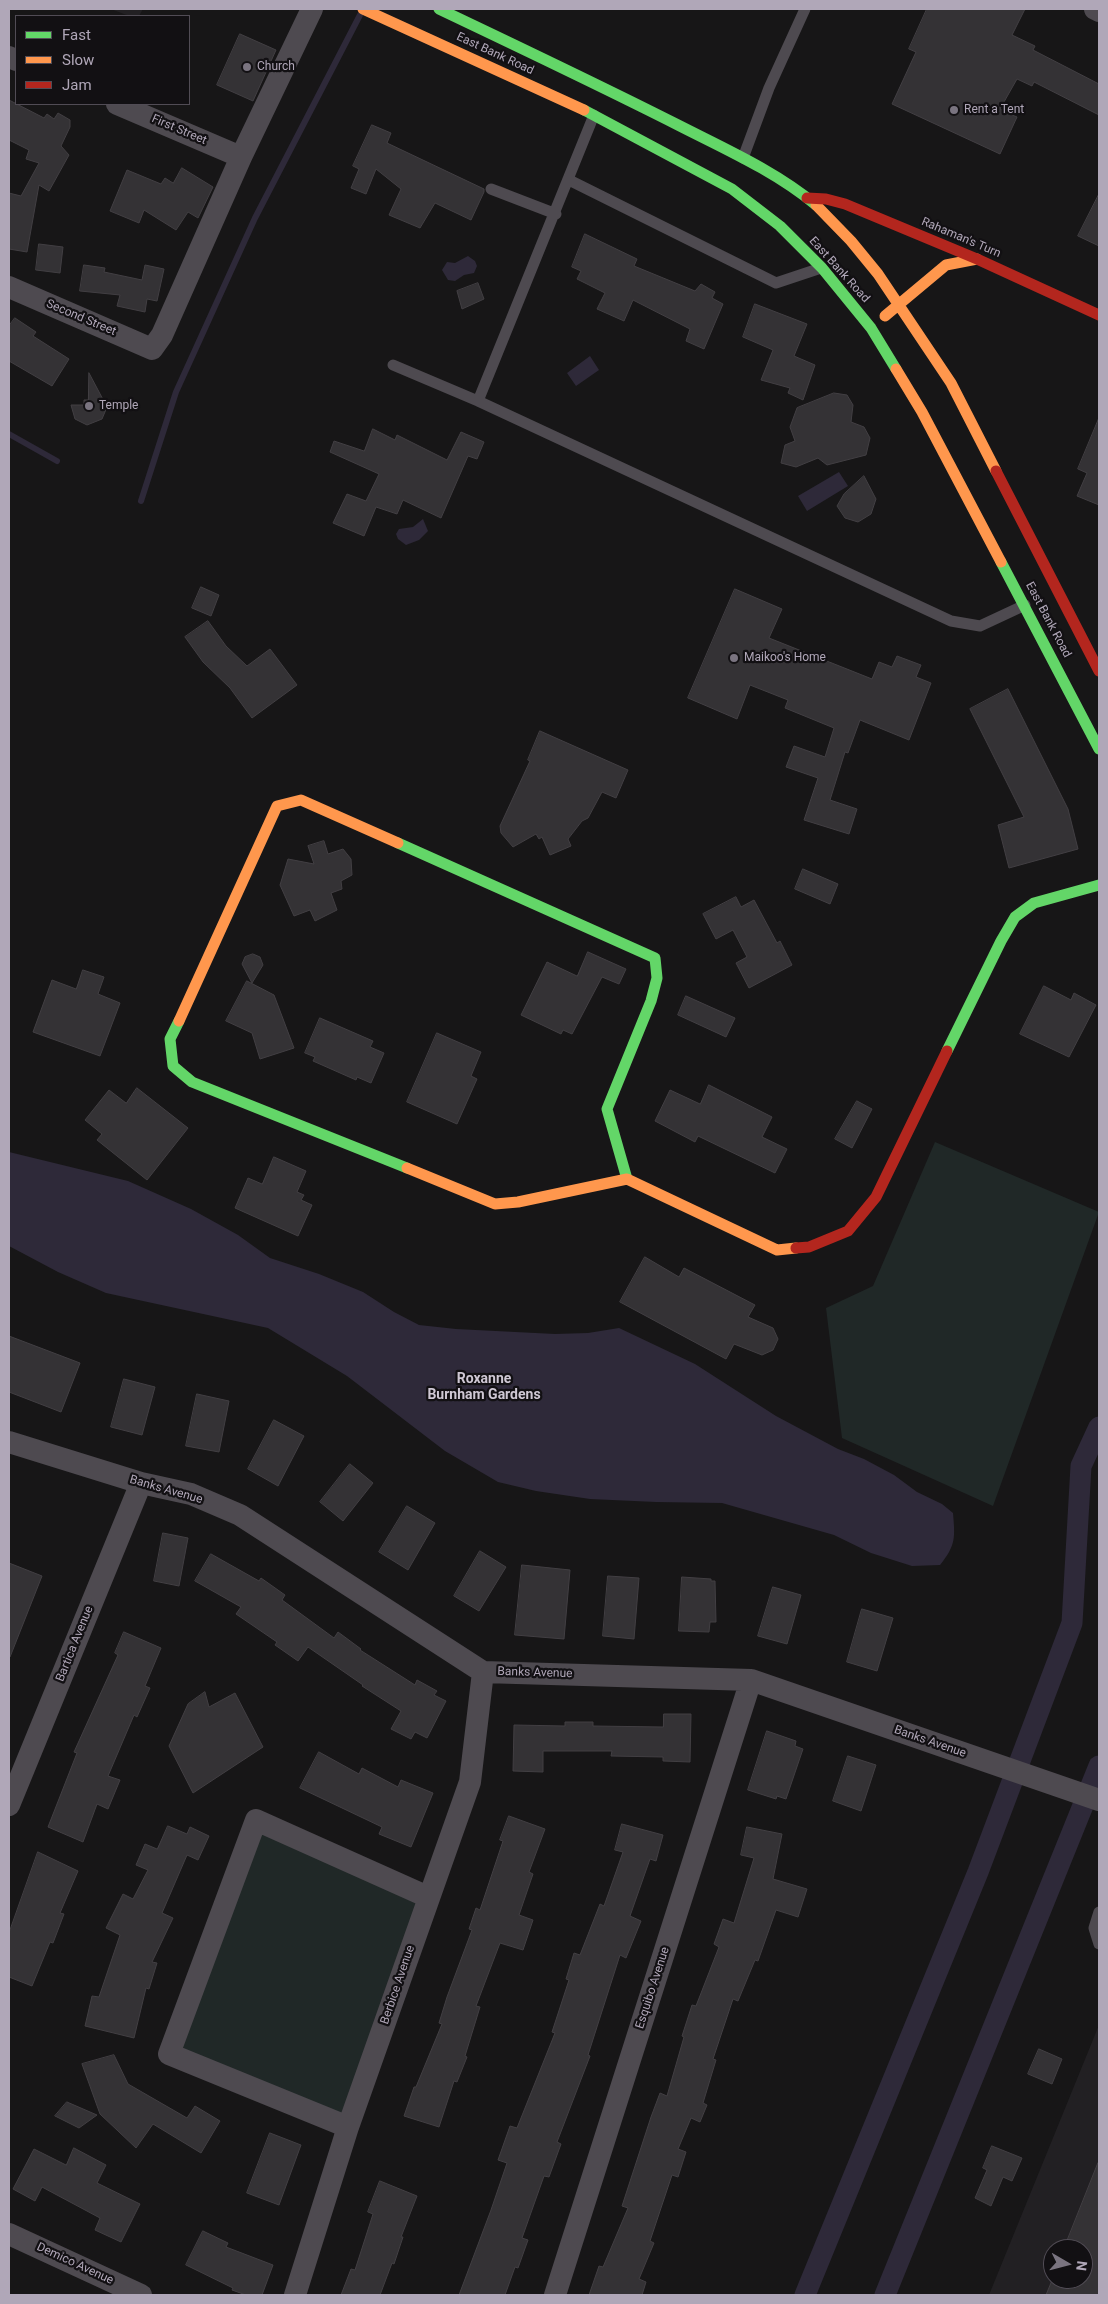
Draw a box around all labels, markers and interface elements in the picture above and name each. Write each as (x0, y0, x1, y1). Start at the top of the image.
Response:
legend (15, 15, 190, 105)
text: Fast (62, 26, 91, 44)
street label: East Bank Road (454, 30, 536, 78)
text: Slow (62, 51, 94, 69)
place label: Church (257, 60, 295, 74)
marker: Church (241, 61, 253, 73)
text: Jam (62, 76, 92, 94)
place label: Rent a Tent (964, 103, 1024, 117)
marker: Rent a Tent (948, 104, 960, 116)
street label: First Street (149, 112, 209, 148)
street label: Rahaman's Turn (919, 215, 1003, 261)
street label: East Bank Road (806, 234, 872, 306)
street label: Second Street (44, 297, 118, 339)
place label: Temple (99, 399, 138, 413)
marker: Temple (83, 400, 95, 412)
street label: East Bank Road (1022, 580, 1074, 660)
place label: Maikoo's Home (744, 651, 826, 665)
marker: Maikoo's Home (728, 652, 740, 664)
district label: Roxanne Burnham Gardens (427, 1371, 541, 1404)
street label: Banks Avenue (128, 1473, 204, 1507)
street label: Bartica Avenue (53, 1604, 97, 1684)
street label: Banks Avenue (497, 1664, 573, 1682)
street label: Banks Avenue (892, 1723, 968, 1761)
street label: Berbice Avenue (378, 1944, 418, 2026)
street label: Esquibo Avenue (633, 1945, 673, 2031)
north arrow (1043, 2239, 1093, 2289)
street label: Demico Avenue (34, 2240, 116, 2288)
text: N (1073, 2260, 1090, 2272)

